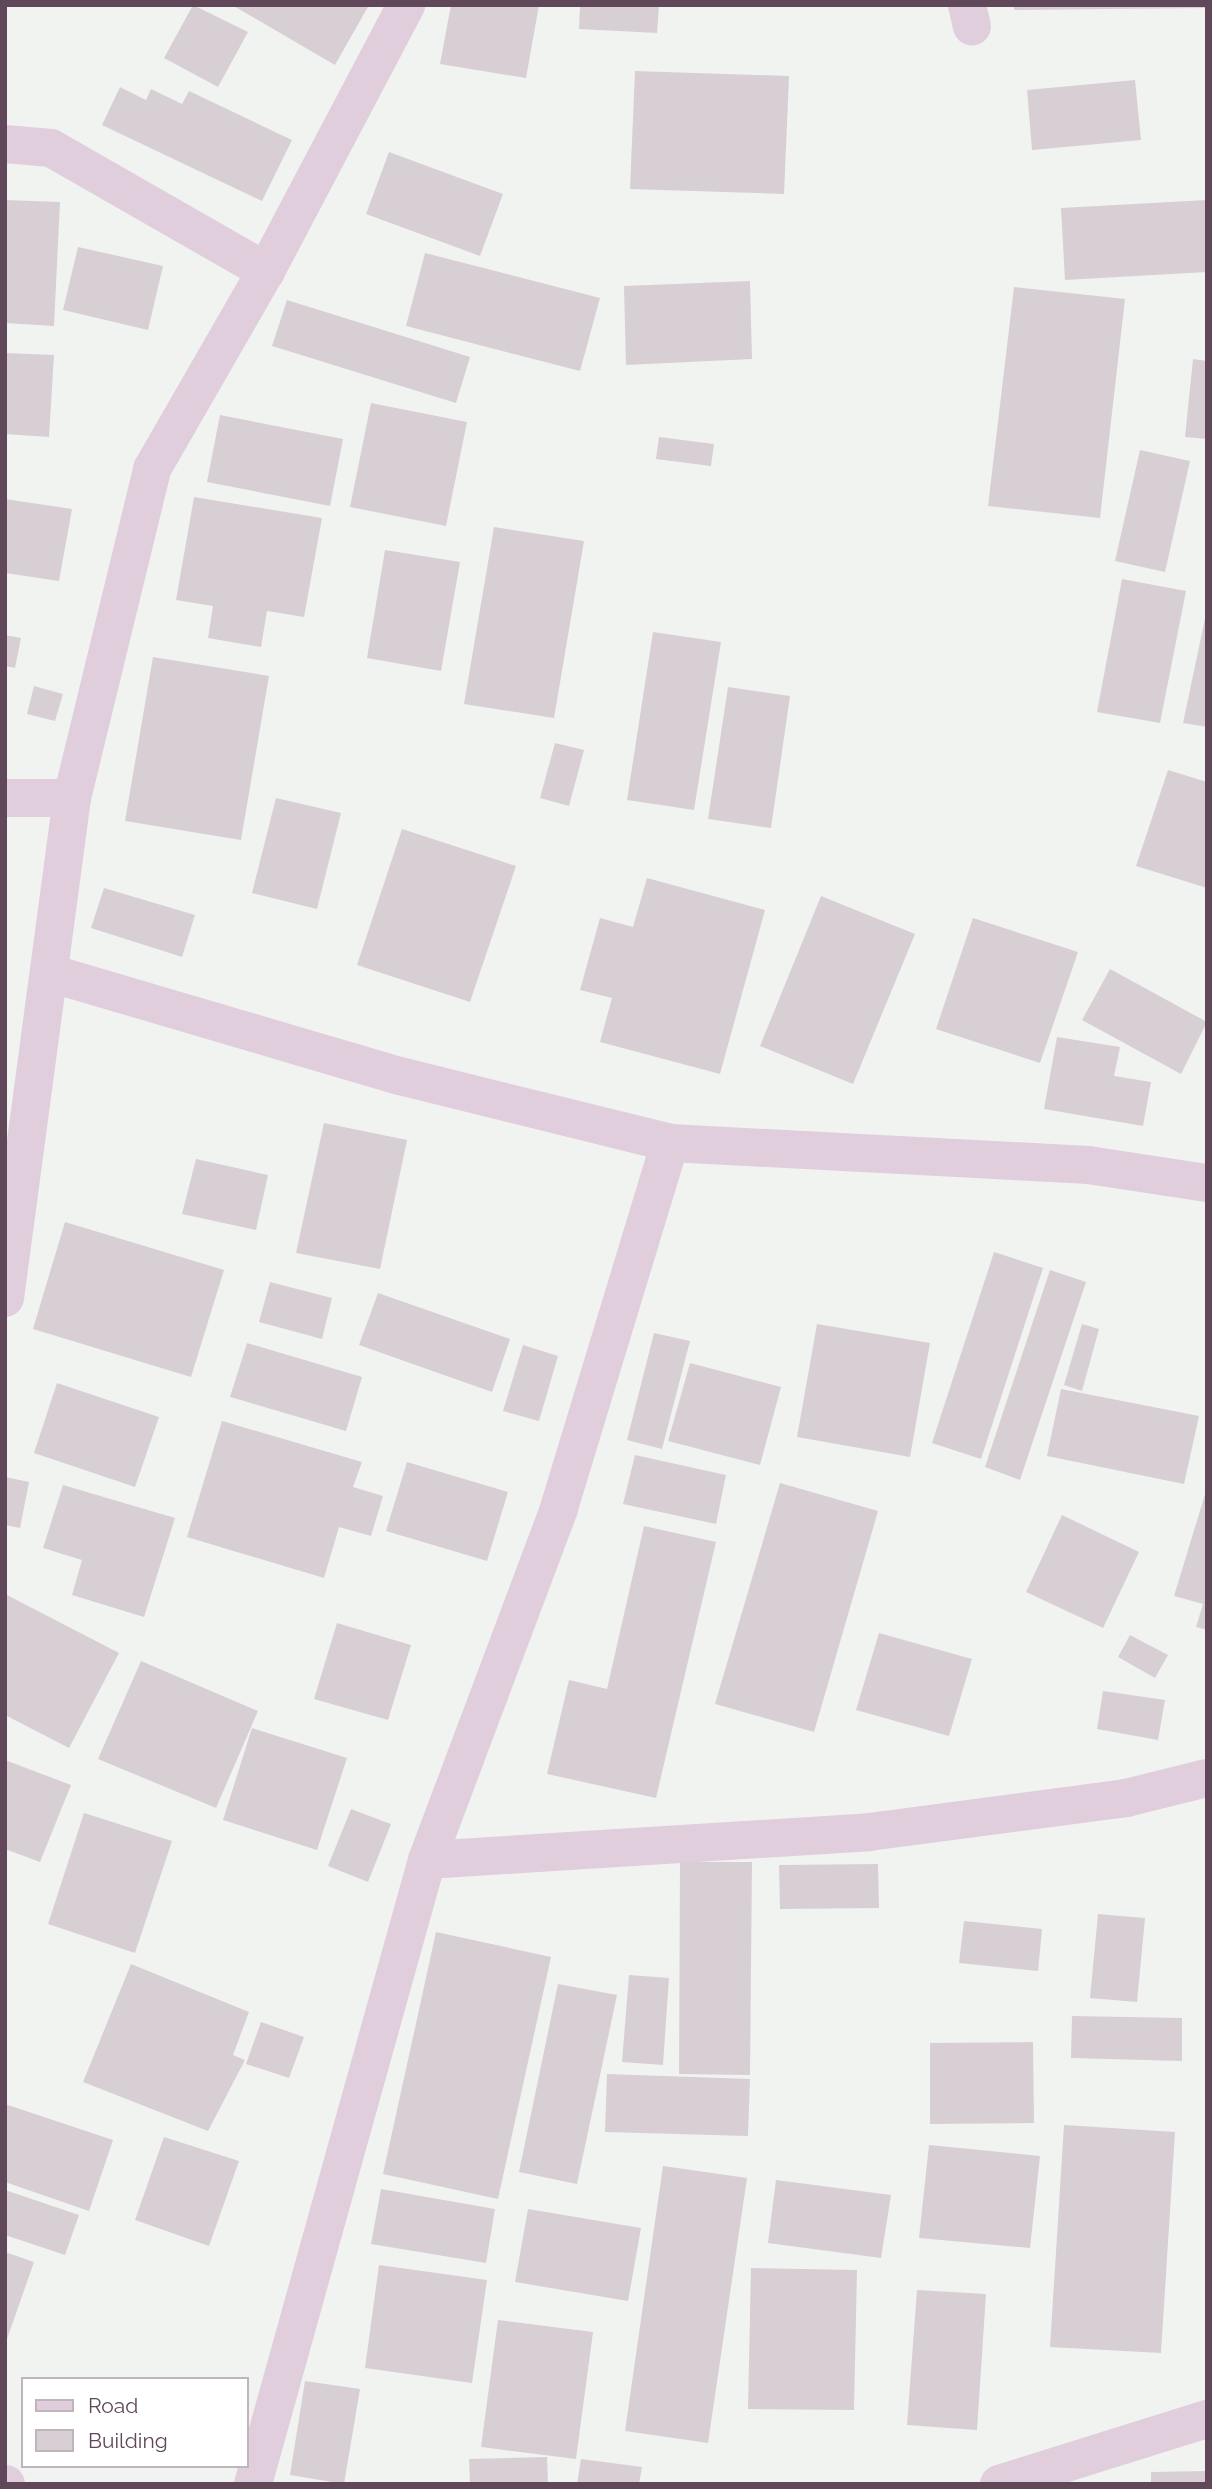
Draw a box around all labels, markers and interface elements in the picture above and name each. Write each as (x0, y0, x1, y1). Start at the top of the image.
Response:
legend (21, 2377, 248, 2468)
text: Road (88, 2393, 138, 2418)
text: Building (88, 2428, 168, 2453)

